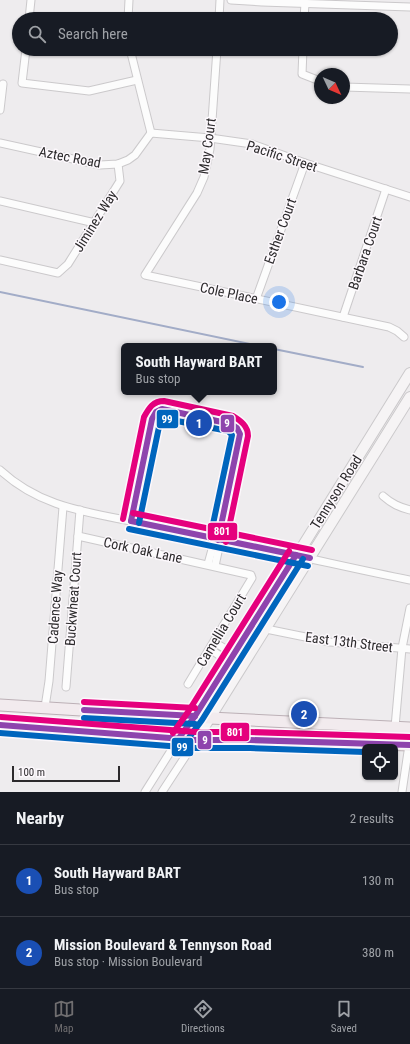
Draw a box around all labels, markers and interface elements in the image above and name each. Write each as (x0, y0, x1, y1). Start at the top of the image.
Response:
search box (12, 12, 398, 56)
icon: search (26, 23, 48, 45)
text: Search here (58, 25, 128, 43)
north arrow (314, 68, 350, 104)
street label: May Court (195, 117, 219, 175)
street label: Pacific Street (245, 137, 319, 175)
street label: Aztec Road (38, 143, 102, 171)
street label: Jiminez Way (70, 187, 120, 255)
street label: Esther Court (261, 196, 299, 266)
street label: Barbara Court (345, 214, 385, 292)
street label: Cole Place (199, 279, 260, 307)
your location (269, 292, 289, 312)
popup (121, 343, 277, 395)
text: South Hayward BART (136, 353, 262, 371)
text: Bus stop (136, 371, 180, 386)
pin: 1 (186, 408, 212, 438)
line badge: 99 (156, 409, 179, 429)
text: 99 (161, 413, 173, 426)
line badge: 9 (220, 414, 235, 433)
text: 9 (224, 417, 230, 430)
street label: Tennyson Road (307, 452, 365, 532)
line badge: 801 (207, 522, 238, 541)
text: 801 (214, 525, 230, 538)
street label: Cork Oak Lane (102, 534, 184, 566)
street label: Buckwheat Court (62, 551, 84, 647)
street label: Cadence Way (44, 569, 66, 644)
street label: Camellia Court (193, 591, 249, 669)
street label: East 13th Street (304, 629, 394, 655)
pin: 2 (291, 699, 317, 729)
line badge: 801 (220, 722, 250, 742)
text: 801 (227, 726, 243, 739)
line badge: 9 (197, 730, 212, 750)
text: 9 (202, 734, 208, 747)
line badge: 99 (171, 737, 194, 757)
text: 99 (176, 741, 188, 754)
map controls (362, 744, 398, 780)
button: locate (362, 744, 398, 780)
scale bar (12, 764, 120, 783)
text: 100 m (18, 766, 45, 779)
text: Nearby (16, 808, 64, 828)
text: 2 results (350, 811, 394, 826)
text: South Hayward BART (54, 864, 181, 882)
text: 1 (26, 873, 32, 888)
text: 130 m (362, 873, 394, 888)
text: Bus stop (54, 882, 99, 897)
text: Mission Boulevard & Tennyson Road (54, 936, 272, 954)
text: 2 (26, 945, 32, 960)
text: 380 m (362, 945, 394, 960)
text: Bus stop · Mission Boulevard (54, 954, 202, 969)
tab: Map (53, 998, 75, 1035)
tab: Directions (181, 998, 225, 1035)
tab: Saved (331, 998, 357, 1035)

